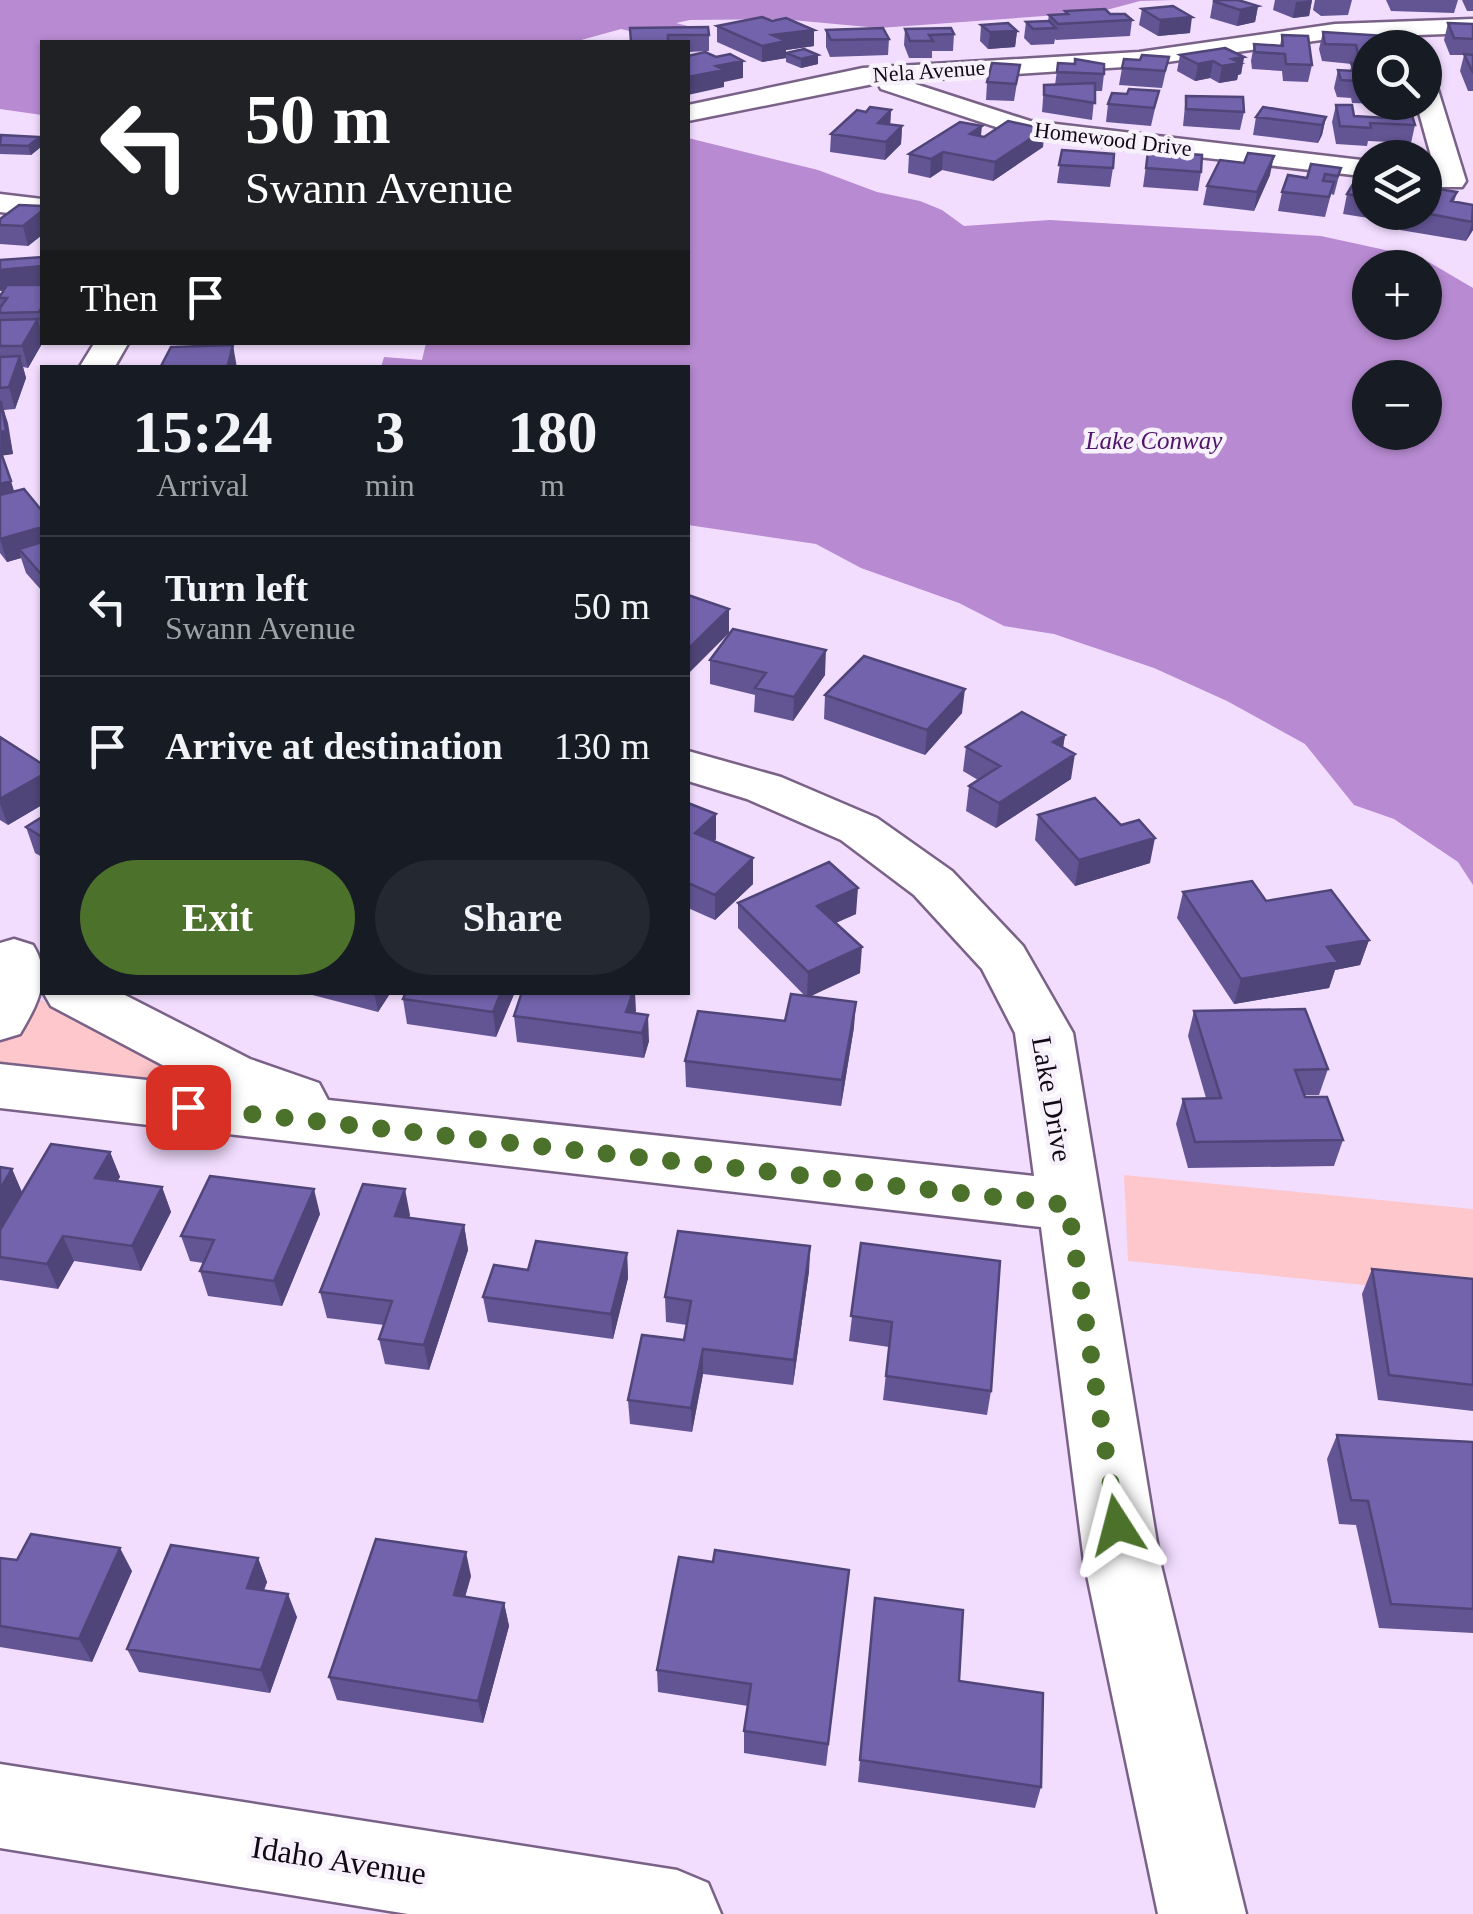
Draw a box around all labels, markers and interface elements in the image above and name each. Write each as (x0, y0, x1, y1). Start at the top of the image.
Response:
map controls (1352, 30, 1442, 450)
button: search (1352, 30, 1442, 120)
street label: Nela Avenue (872, 55, 986, 87)
icon: left (80, 80, 210, 210)
text: 50 m (245, 81, 391, 158)
street label: Homewood Drive (1033, 117, 1193, 161)
button: layers (1352, 140, 1442, 230)
text: Swann Avenue (245, 163, 513, 213)
button: + (1352, 250, 1442, 340)
icon: arrive (178, 270, 233, 325)
text: Then (80, 277, 158, 319)
button: − (1352, 360, 1442, 450)
text: 15:24 (133, 399, 273, 465)
text: 3 (375, 399, 405, 465)
text: 180 (507, 399, 597, 465)
water label: Lake Conway (1085, 427, 1223, 454)
text: Arrival (156, 467, 249, 503)
text: min (365, 467, 415, 503)
text: m (540, 467, 565, 503)
text: Turn left (165, 567, 308, 609)
icon: left (80, 579, 135, 634)
text: 50 m (573, 585, 650, 627)
text: Swann Avenue (165, 610, 355, 646)
icon: arrive (80, 719, 135, 774)
text: Arrive at destination (165, 725, 503, 767)
text: 130 m (554, 725, 650, 767)
button: Exit (80, 860, 355, 975)
button: Share (375, 860, 650, 975)
street label: Lake Drive (1026, 1034, 1078, 1164)
pin (146, 1065, 231, 1150)
icon: arrive (161, 1080, 216, 1135)
position arrow (1065, 1473, 1169, 1577)
street label: Idaho Avenue (249, 1828, 429, 1892)

